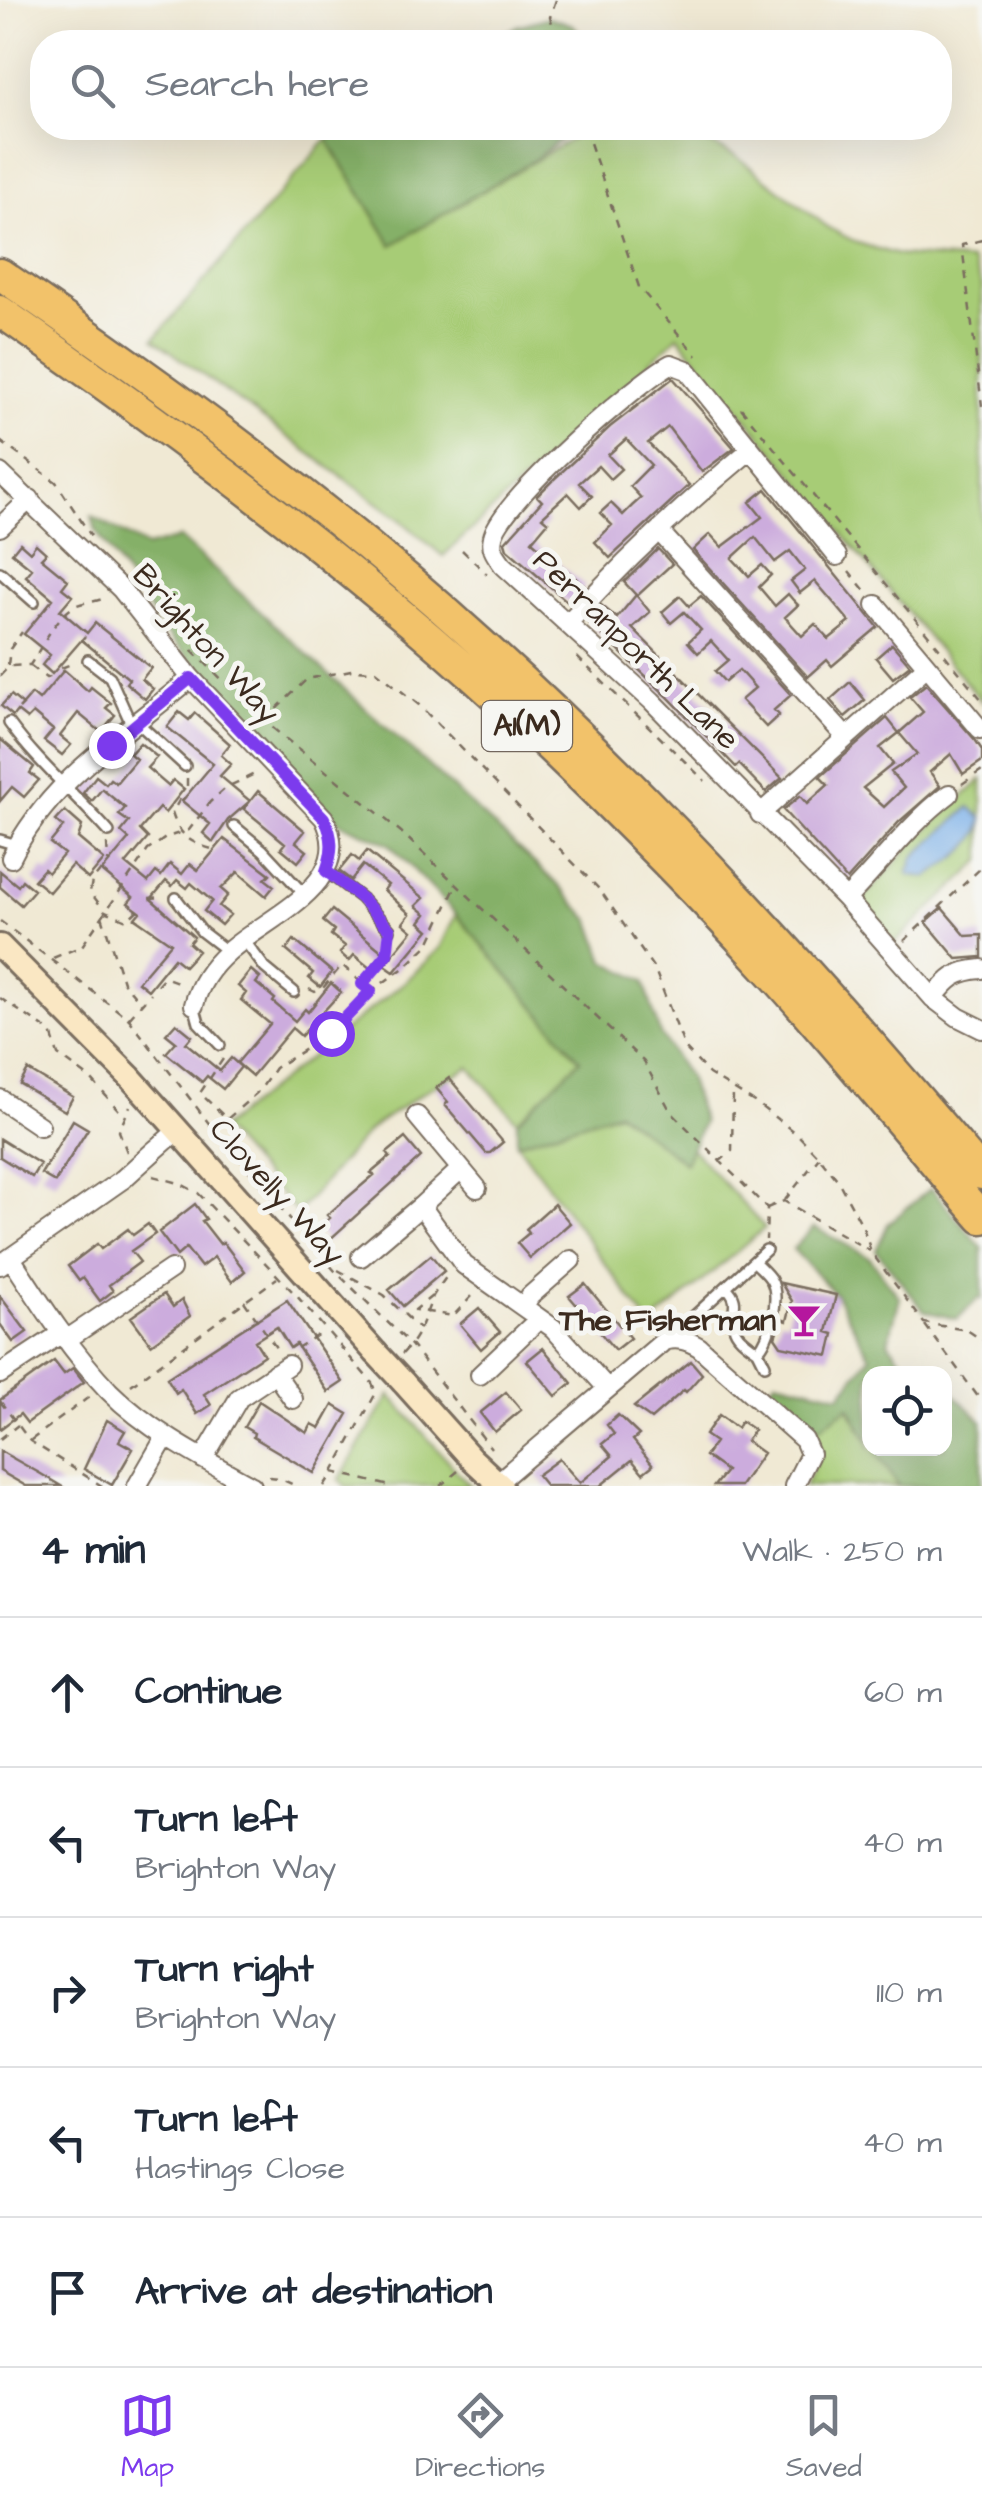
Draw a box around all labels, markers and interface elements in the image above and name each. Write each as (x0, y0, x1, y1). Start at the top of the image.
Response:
search box (30, 30, 952, 140)
icon: search (65, 58, 120, 113)
text: Search here (145, 59, 369, 111)
street label: Perranporth Lane (522, 539, 750, 761)
street label: Brighton Way (122, 554, 290, 734)
road number: A1(M) (482, 701, 572, 751)
route end (89, 723, 135, 769)
route start (309, 1011, 355, 1057)
street label: Clovelly Way (199, 1109, 355, 1275)
place label: The Fisherman (558, 1298, 776, 1343)
bar icon: The Fisherman (785, 1301, 823, 1339)
map controls (862, 1366, 952, 1456)
button: locate (862, 1366, 952, 1456)
text: 4 min (40, 1522, 145, 1580)
text: Walk · 250 m (742, 1529, 942, 1574)
icon: ahead (40, 1665, 95, 1720)
text: Continue (135, 1666, 282, 1718)
text: 60 m (864, 1670, 942, 1715)
text: Turn left (135, 1794, 298, 1846)
icon: left (40, 1815, 95, 1870)
text: 40 m (862, 1820, 942, 1865)
text: Brighton Way (135, 1846, 336, 1891)
text: Turn right (135, 1944, 314, 1996)
icon: right (40, 1965, 95, 2020)
text: 110 m (876, 1970, 942, 2015)
text: Brighton Way (135, 1996, 336, 2041)
text: Turn left (135, 2094, 298, 2146)
icon: left (40, 2115, 95, 2170)
text: 40 m (862, 2120, 942, 2165)
text: Hastings Close (135, 2146, 345, 2191)
icon: arrive (40, 2265, 95, 2320)
text: Arrive at destination (135, 2266, 492, 2318)
tab: Map (120, 2388, 175, 2487)
tab: Directions (415, 2388, 545, 2487)
tab: Saved (786, 2388, 862, 2487)

